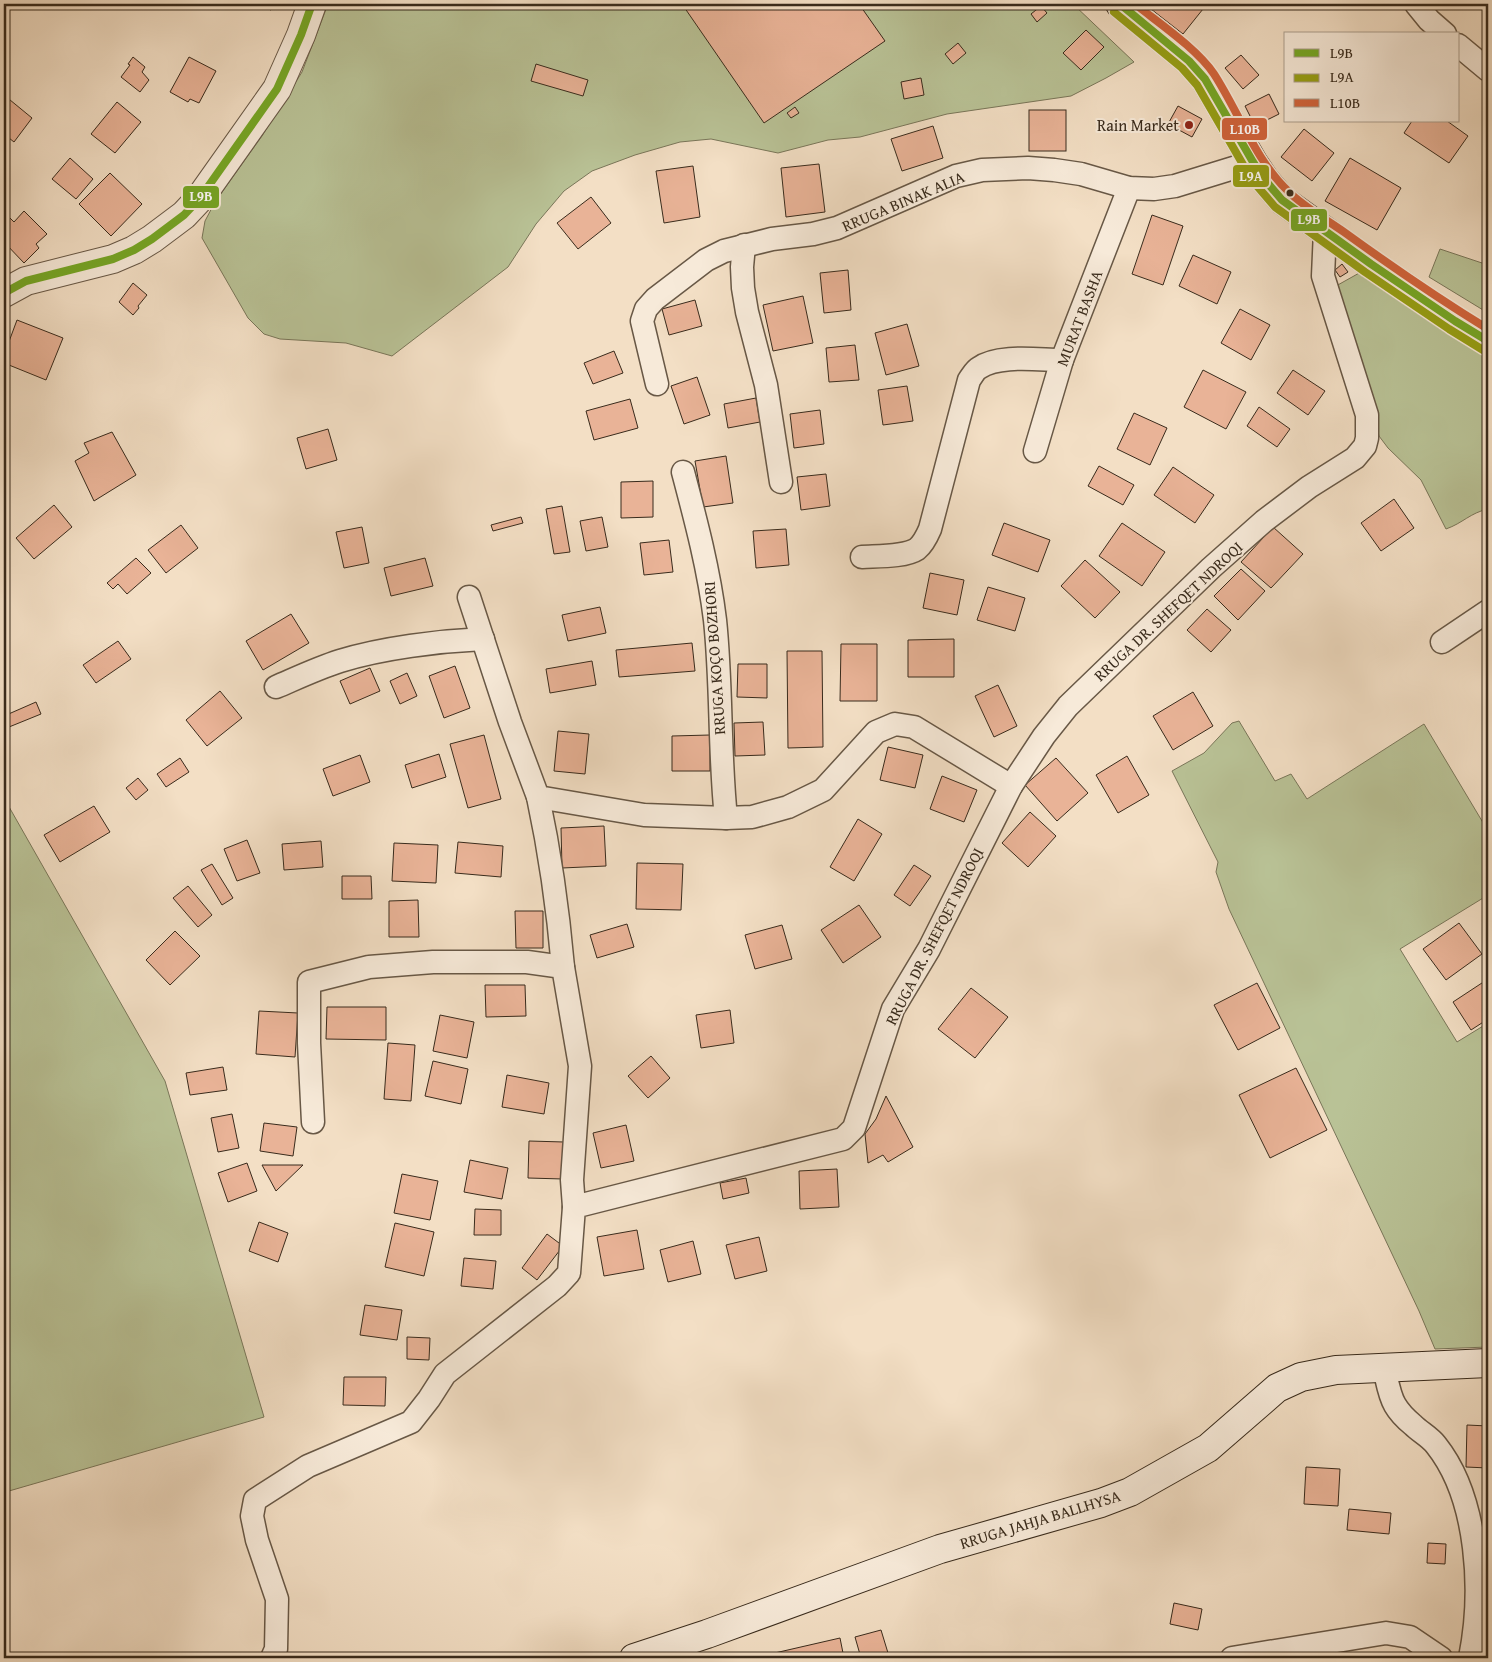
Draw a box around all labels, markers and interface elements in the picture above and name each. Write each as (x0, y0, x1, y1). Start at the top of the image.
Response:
legend (1284, 32, 1460, 122)
text: L9B (1330, 42, 1353, 63)
text: L9A (1330, 66, 1354, 87)
text: L10B (1330, 92, 1360, 113)
place label: Rain Market (1097, 113, 1179, 137)
line badge: L10B (1221, 117, 1268, 141)
marker: Rain Market (1183, 119, 1195, 131)
text: L10B (1230, 119, 1260, 139)
street label: RRUGA BINAK ALIA (838, 164, 968, 238)
line badge: L9A (1232, 164, 1270, 188)
text: L9A (1239, 166, 1263, 186)
line badge: L9B (182, 185, 220, 209)
text: L9B (189, 186, 213, 206)
unlabelled marker (1285, 188, 1295, 198)
line badge: L9B (1290, 208, 1328, 232)
text: L9B (1297, 209, 1321, 229)
street label: MURAT BASHA (1050, 266, 1108, 370)
street label: RRUGA DR. SHEFQET NDROQI (1088, 535, 1248, 687)
street label: RRUGA KOÇO BOZHORI (697, 580, 731, 736)
street label: RRUGA DR. SHEFQET NDROQI (879, 843, 989, 1029)
street label: RRUGA JAHJA BALLHYSA (957, 1483, 1124, 1555)

